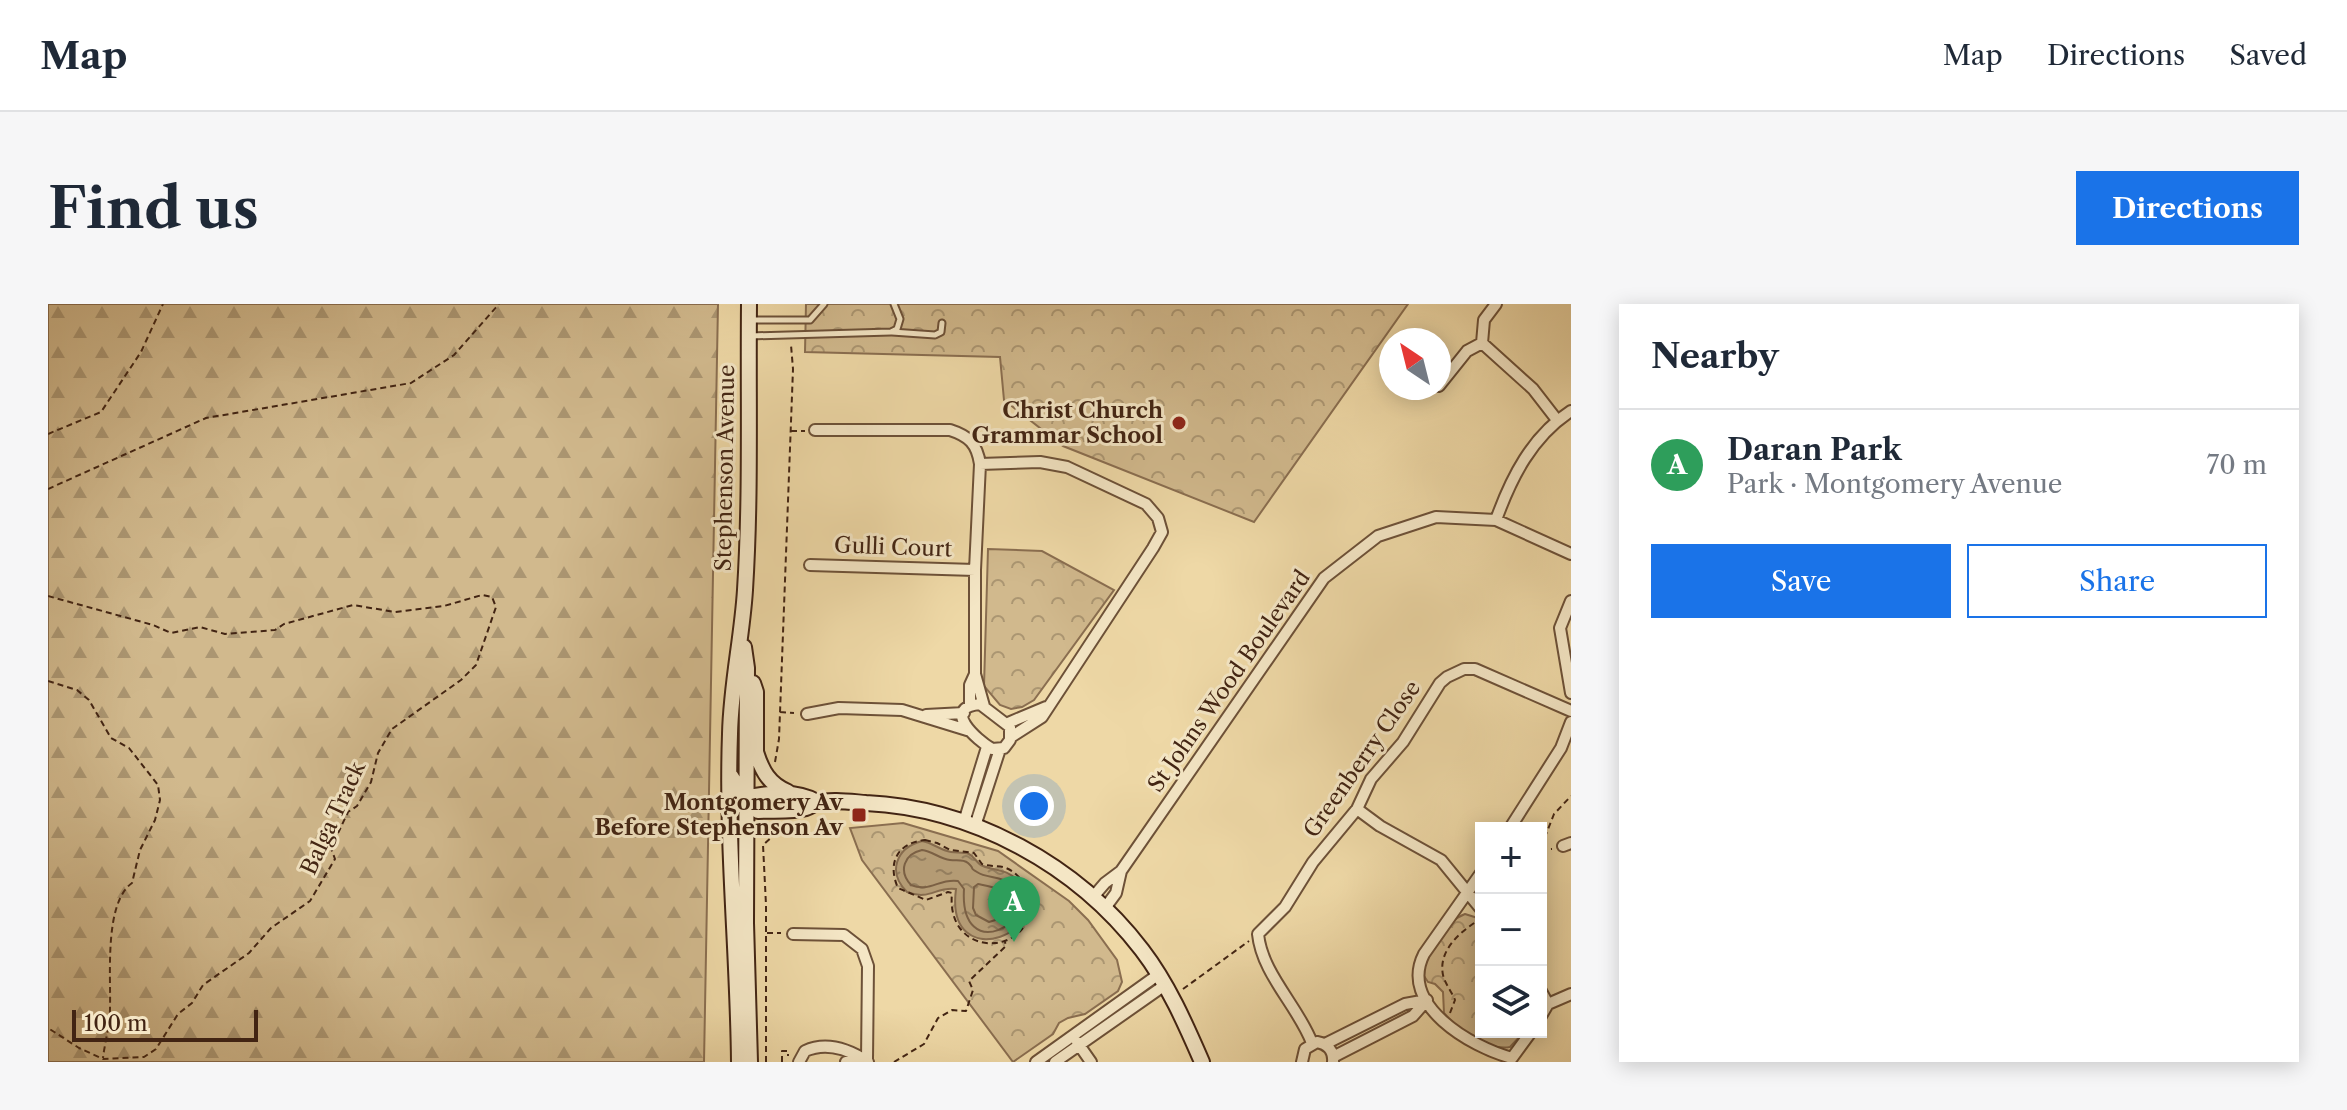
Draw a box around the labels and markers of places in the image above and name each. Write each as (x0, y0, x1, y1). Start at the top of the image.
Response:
place label: Christ Church Grammar School (971, 397, 1163, 449)
marker: Christ Church Grammar School (1170, 414, 1188, 432)
place label: Montgomery Av Before Stephenson Av (594, 789, 844, 841)
marker: Montgomery Av Before Stephenson Av (850, 806, 868, 824)
pin: A (988, 876, 1040, 942)

